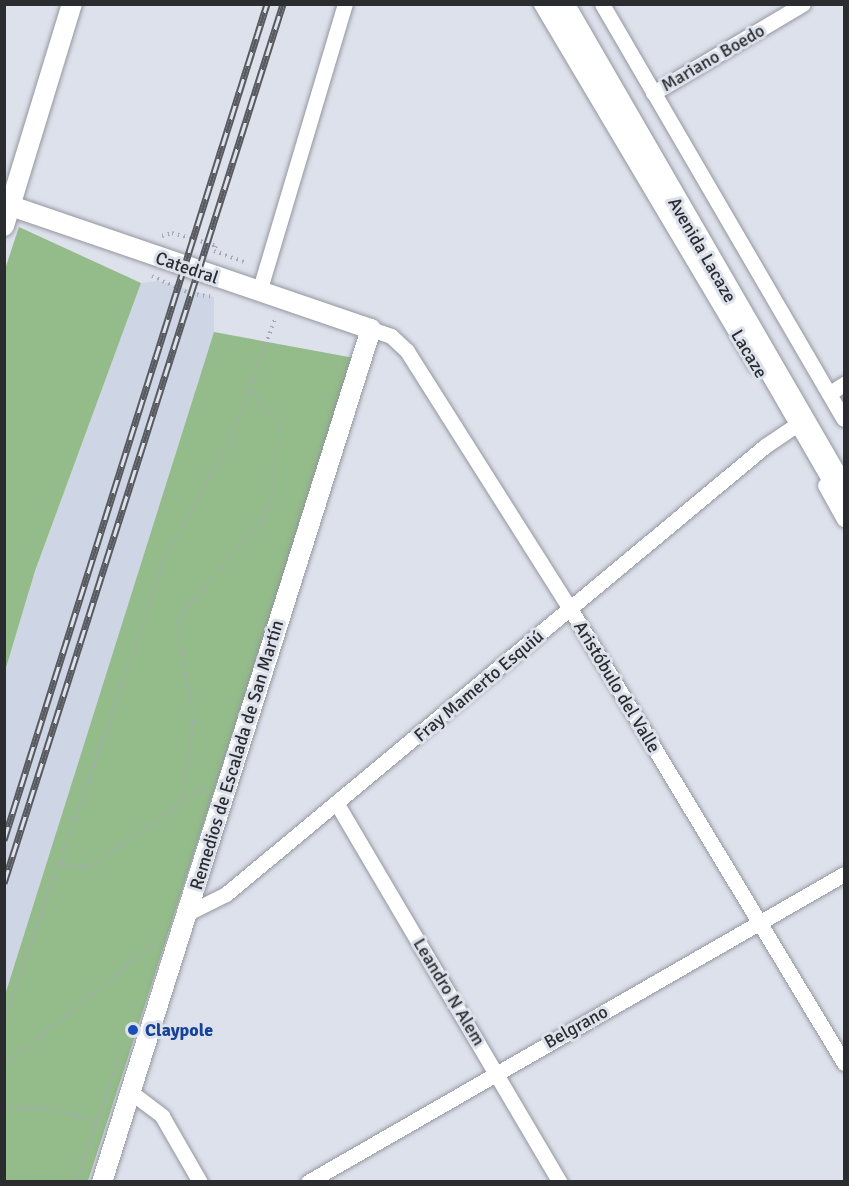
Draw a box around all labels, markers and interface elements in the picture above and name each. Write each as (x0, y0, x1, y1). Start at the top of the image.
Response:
street label: Mariano Boedo (657, 20, 769, 96)
street label: Avenida Lacaze (663, 194, 741, 306)
street label: Catedral (153, 247, 221, 289)
street label: Lacaze (726, 326, 772, 382)
street label: Aristóbulo del Valle (569, 617, 665, 757)
street label: Remedios de Escalada de San Martín (186, 618, 288, 892)
street label: Fray Mamerto Esquiú (410, 626, 548, 746)
street label: Leandro N Alem (408, 934, 490, 1050)
street label: Belgrano (540, 1001, 612, 1053)
place label: Claypole (145, 1019, 213, 1041)
marker: Claypole (126, 1023, 140, 1037)

